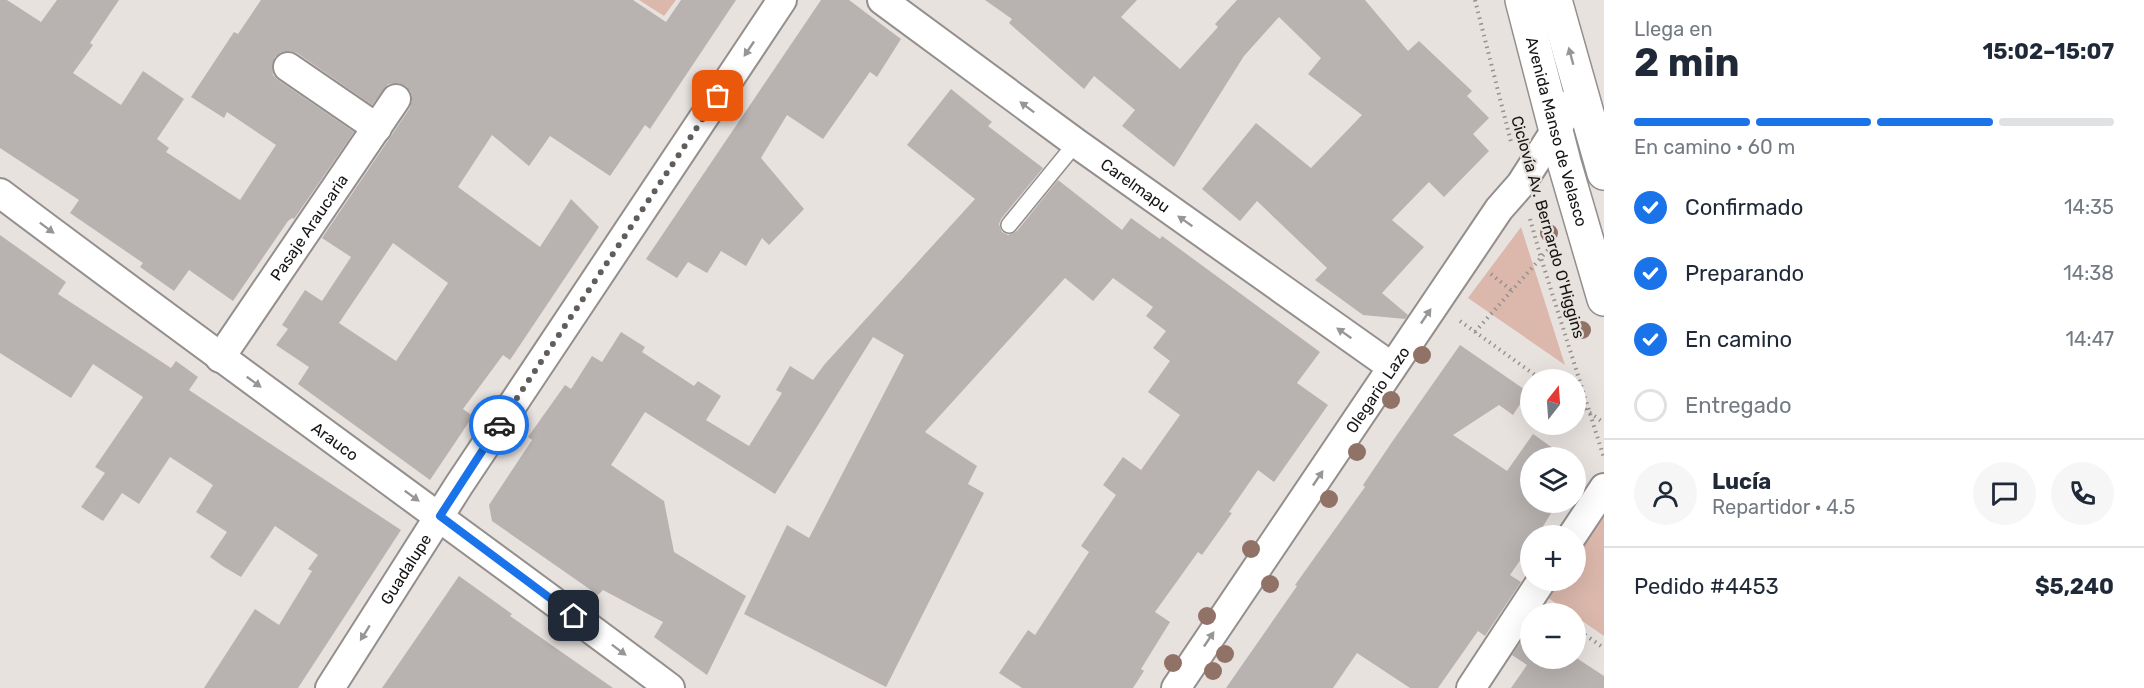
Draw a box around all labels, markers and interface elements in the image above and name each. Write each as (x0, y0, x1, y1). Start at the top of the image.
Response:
text: Llega en (1634, 17, 1713, 41)
street label: Avenida Manso de Velasco (1522, 35, 1592, 229)
text: 15:02–15:07 (1982, 38, 2114, 65)
one-way arrow (743, 40, 755, 56)
text: 2 min (1634, 40, 1740, 86)
one-way arrow (1565, 47, 1575, 66)
pin (692, 70, 743, 121)
icon: bag (701, 79, 734, 112)
one-way arrow (1019, 101, 1035, 113)
street label: Ciclovía Av. Bernardo O'Higgins (1507, 114, 1589, 340)
text: En camino · 60 m (1634, 135, 1795, 159)
street label: Carelmapu (1097, 154, 1174, 216)
street label: Pasaje Araucaria (266, 171, 352, 284)
icon: check (1634, 191, 1667, 224)
text: Confirmado (1685, 194, 1803, 221)
text: 14:35 (2064, 195, 2114, 219)
one-way arrow (1177, 216, 1193, 227)
one-way arrow (39, 222, 54, 234)
icon: check (1634, 257, 1667, 290)
text: Preparando (1685, 260, 1804, 287)
text: 14:38 (2063, 261, 2114, 285)
one-way arrow (1421, 308, 1432, 324)
icon: check (1634, 323, 1667, 356)
text: En camino (1685, 326, 1792, 353)
one-way arrow (1337, 327, 1353, 339)
text: 14:47 (2066, 327, 2114, 351)
street label: Olegario Lazo (1341, 343, 1413, 436)
north arrow (1520, 369, 1586, 435)
map controls (1520, 369, 1586, 669)
one-way arrow (245, 376, 261, 388)
text: Entregado (1685, 392, 1792, 419)
courier (469, 395, 529, 455)
icon: car (483, 409, 516, 442)
street label: Arauco (308, 418, 362, 464)
button: layers (1520, 447, 1586, 513)
button: person (1634, 462, 1697, 525)
button: chat (1973, 462, 2036, 525)
button: phone (2051, 462, 2114, 525)
text: Lucía (1712, 468, 1771, 495)
one-way arrow (1312, 469, 1323, 486)
one-way arrow (404, 490, 420, 502)
text: Repartidor · 4.5 (1712, 495, 1855, 519)
button: + (1520, 525, 1586, 591)
street label: Guadalupe (376, 530, 435, 608)
text: Pedido #4453 (1634, 573, 1779, 600)
text: $5,240 (2035, 573, 2114, 600)
pin (548, 590, 599, 641)
icon: home (557, 599, 590, 632)
button: − (1520, 603, 1586, 669)
one-way arrow (360, 625, 371, 641)
one-way arrow (1203, 632, 1215, 648)
one-way arrow (611, 644, 627, 656)

